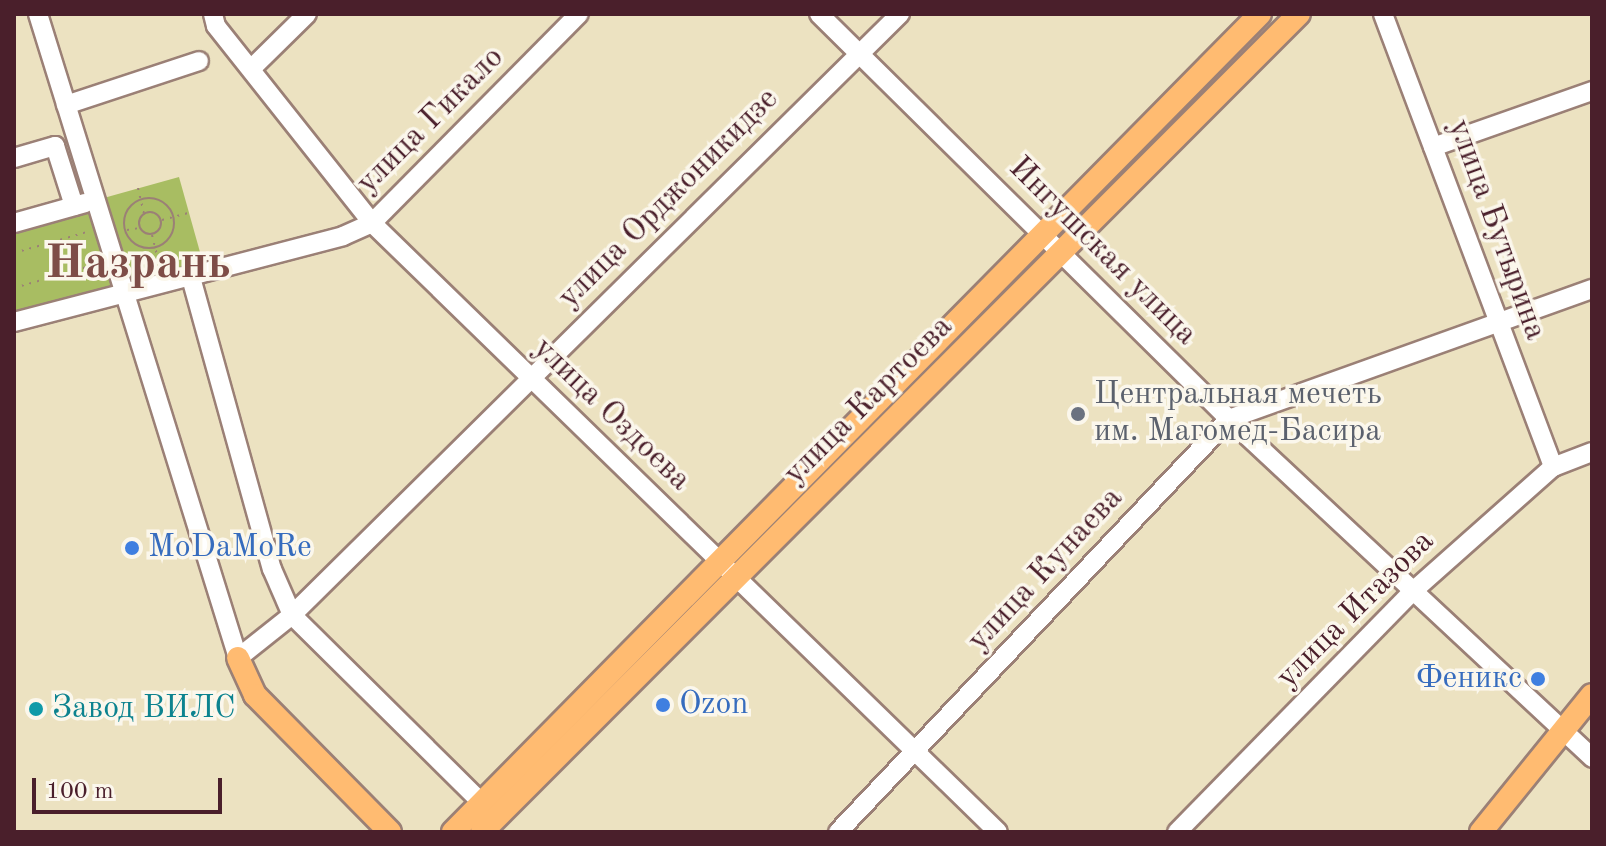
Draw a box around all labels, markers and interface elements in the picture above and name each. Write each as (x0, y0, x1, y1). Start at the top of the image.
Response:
street label: улица Гикало (349, 39, 513, 203)
street label: улица Орджоникидзе (551, 81, 787, 317)
street label: улица Бутырина (1438, 114, 1554, 346)
street label: Ингушская улица (1000, 150, 1204, 354)
district label: Назрань (45, 236, 231, 294)
street label: улица Картоева (776, 308, 962, 494)
street label: улица Оздоева (524, 330, 698, 500)
place label: Центральная мечеть им. Магомед-Басира (1094, 377, 1382, 452)
marker: Центральная мечеть им. Магомед-Басира (1069, 405, 1087, 423)
street label: улица Кунаева (960, 480, 1132, 660)
street label: улица Итазова (1269, 523, 1443, 697)
place label: MoDaMoRe (148, 529, 312, 567)
marker: MoDaMoRe (123, 539, 141, 557)
place label: Феникс (1416, 660, 1522, 698)
marker: Феникс (1529, 670, 1547, 688)
place label: Ozon (679, 686, 749, 724)
place label: Завод ВИЛС (52, 690, 236, 728)
marker: Ozon (654, 696, 672, 714)
marker: Завод ВИЛС (27, 700, 45, 718)
scale bar (36, 762, 226, 812)
text: 100 m (46, 780, 114, 804)

